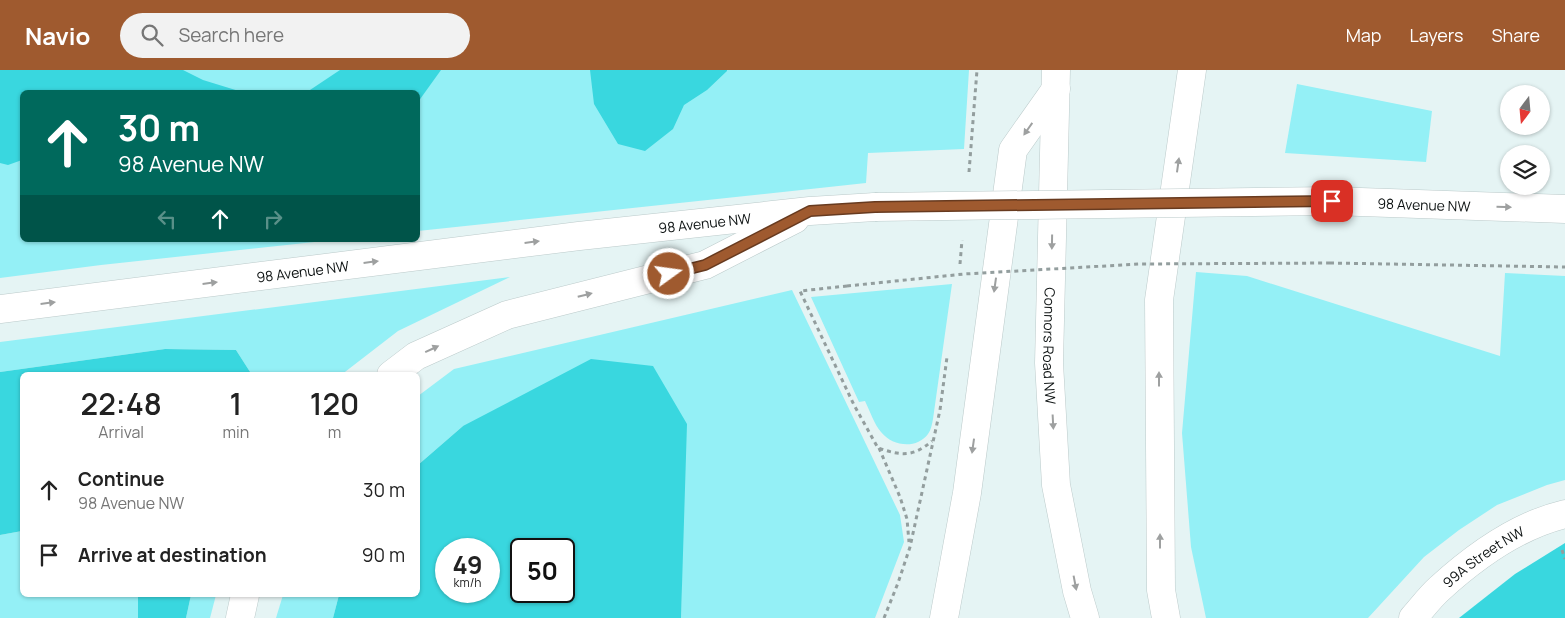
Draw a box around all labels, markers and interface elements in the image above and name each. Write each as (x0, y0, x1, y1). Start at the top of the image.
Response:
search box (120, 13, 470, 58)
text: Navio (25, 19, 90, 52)
icon: search (138, 21, 166, 49)
text: Search here (178, 22, 284, 48)
text: Map (1346, 23, 1381, 47)
text: Layers (1409, 23, 1463, 47)
text: Share (1491, 23, 1540, 47)
north arrow (1500, 85, 1550, 135)
map controls (1500, 85, 1550, 195)
text: 30 m (118, 104, 200, 152)
icon: ahead (35, 110, 100, 175)
one-way arrow (1023, 122, 1033, 135)
button: layers (1500, 145, 1550, 195)
text: 98 Avenue NW (118, 149, 264, 179)
one-way arrow (1174, 157, 1182, 173)
pin (1311, 180, 1353, 222)
icon: arrive (1318, 187, 1346, 215)
street label: 98 Avenue NW (1377, 193, 1471, 215)
one-way arrow (1496, 204, 1512, 212)
icon: left (153, 205, 181, 233)
icon: ahead (206, 205, 234, 233)
icon: right (259, 205, 287, 233)
street label: 98 Avenue NW (657, 208, 752, 237)
one-way arrow (1048, 235, 1056, 251)
one-way arrow (524, 238, 540, 246)
position arrow (642, 247, 694, 299)
street label: 98 Avenue NW (255, 256, 350, 286)
one-way arrow (363, 258, 379, 266)
one-way arrow (991, 277, 999, 293)
one-way arrow (202, 279, 218, 287)
street label: Connors Road NW (1040, 287, 1061, 405)
one-way arrow (577, 291, 592, 299)
one-way arrow (41, 299, 57, 307)
one-way arrow (425, 344, 439, 352)
one-way arrow (1155, 371, 1163, 387)
text: 22:48 (81, 383, 162, 424)
text: 1 (229, 383, 242, 424)
text: 120 (310, 383, 359, 424)
one-way arrow (1049, 415, 1057, 431)
text: Arrival (98, 421, 144, 443)
text: min (222, 421, 249, 443)
text: m (328, 421, 341, 443)
one-way arrow (969, 439, 977, 455)
text: Continue (78, 466, 164, 492)
icon: ahead (35, 476, 63, 504)
text: 30 m (363, 477, 405, 503)
text: 98 Avenue NW (78, 492, 184, 514)
street label: 99A Street NW (1438, 521, 1527, 591)
one-way arrow (1156, 533, 1164, 549)
speed limit sign: 50 (510, 538, 575, 603)
icon: arrive (35, 541, 63, 569)
text: Arrive at destination (78, 542, 267, 568)
text: 90 m (362, 542, 405, 568)
text: 49 (452, 547, 483, 582)
text: km/h (454, 574, 481, 591)
one-way arrow (1072, 575, 1080, 591)

